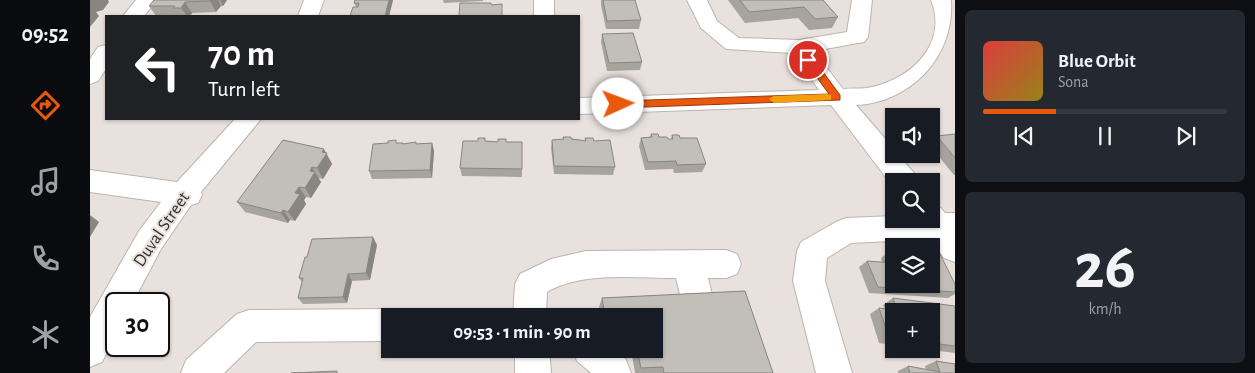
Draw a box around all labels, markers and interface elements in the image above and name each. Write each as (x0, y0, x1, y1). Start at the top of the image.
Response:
text: 09:52 (22, 23, 69, 45)
icon: left (125, 35, 190, 100)
text: 70 m (208, 37, 275, 72)
pin (787, 39, 829, 81)
icon: arrive (794, 46, 822, 74)
text: Blue Orbit (1058, 52, 1136, 71)
text: Sona (1058, 74, 1089, 90)
position arrow (591, 77, 643, 129)
text: Turn left (208, 78, 280, 100)
icon: directions (28, 88, 63, 123)
map controls (885, 108, 940, 358)
button: sound (885, 108, 940, 163)
icon: previous (1010, 122, 1038, 150)
icon: pause (1091, 122, 1119, 150)
icon: next (1172, 122, 1200, 150)
icon: music (28, 164, 63, 199)
button: search (885, 173, 940, 228)
street label: Duval Street (130, 189, 193, 270)
text: 26 (1074, 235, 1136, 300)
button: layers (885, 238, 940, 293)
icon: phone (28, 241, 63, 276)
speed limit sign: 30 (105, 292, 170, 357)
text: km/h (1088, 301, 1122, 317)
button: + (885, 303, 940, 358)
icon: climate (28, 317, 63, 352)
text: 09:53 · 1 min · 90 m (453, 323, 591, 342)

